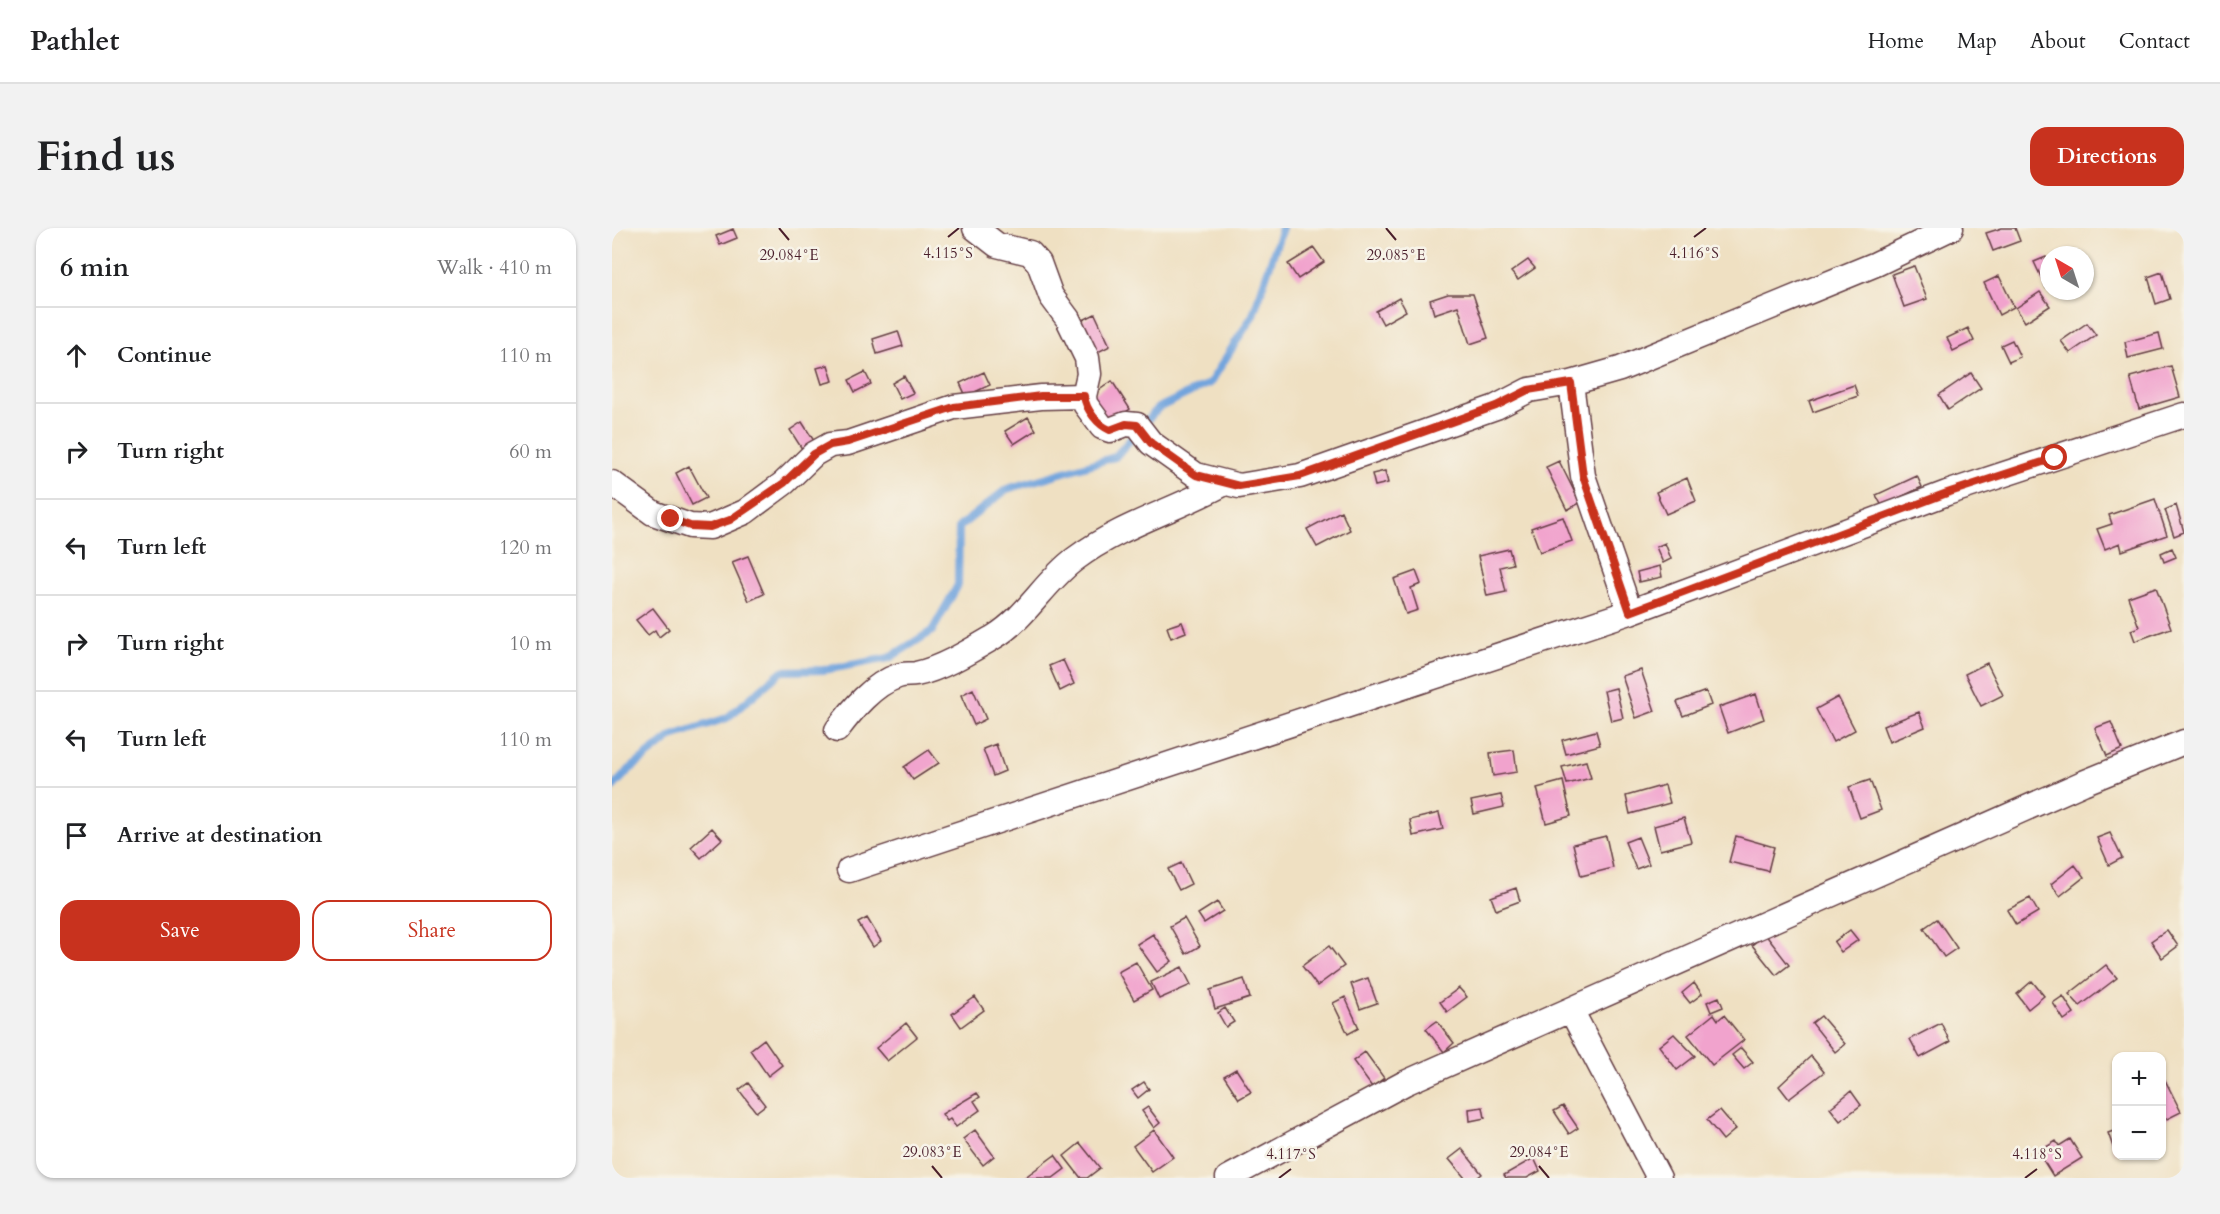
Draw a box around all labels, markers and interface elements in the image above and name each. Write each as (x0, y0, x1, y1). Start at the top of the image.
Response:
text: Pathlet (30, 22, 119, 60)
text: Home (1868, 27, 1924, 56)
text: Map (1957, 27, 1997, 56)
text: About (2030, 27, 2086, 56)
text: Contact (2119, 27, 2190, 56)
button: Directions (2030, 127, 2184, 186)
text: Find us (36, 128, 176, 185)
text: 4.115°S (923, 243, 973, 263)
text: 4.116°S (1669, 243, 1719, 263)
text: 29.084°E (759, 245, 819, 265)
text: 29.085°E (1366, 245, 1426, 265)
north arrow (2040, 246, 2094, 300)
text: 6 min (60, 250, 129, 285)
text: Walk · 410 m (437, 254, 552, 281)
icon: ahead (60, 339, 93, 372)
text: Continue (117, 340, 212, 370)
text: 110 m (499, 342, 552, 369)
icon: right (60, 435, 93, 468)
text: Turn right (117, 436, 224, 466)
text: 60 m (509, 438, 552, 465)
route start (2041, 444, 2067, 470)
route end (657, 505, 683, 531)
icon: left (60, 531, 93, 564)
text: Turn left (117, 532, 206, 562)
text: 120 m (499, 534, 552, 561)
icon: right (60, 627, 93, 660)
text: Turn right (117, 628, 224, 658)
text: 10 m (509, 630, 552, 657)
icon: left (60, 723, 93, 756)
text: Turn left (117, 724, 206, 754)
text: 110 m (499, 726, 552, 753)
icon: arrive (60, 819, 93, 852)
text: Arrive at destination (117, 820, 322, 850)
button: Save (60, 900, 300, 961)
button: Share (312, 900, 552, 961)
map controls (2112, 1052, 2166, 1160)
button: + (2112, 1052, 2166, 1106)
button: − (2112, 1106, 2166, 1160)
text: 29.083°E (902, 1142, 962, 1162)
text: 29.084°E (1509, 1142, 1569, 1162)
text: 4.117°S (1266, 1144, 1316, 1164)
text: 4.118°S (2012, 1144, 2062, 1164)

